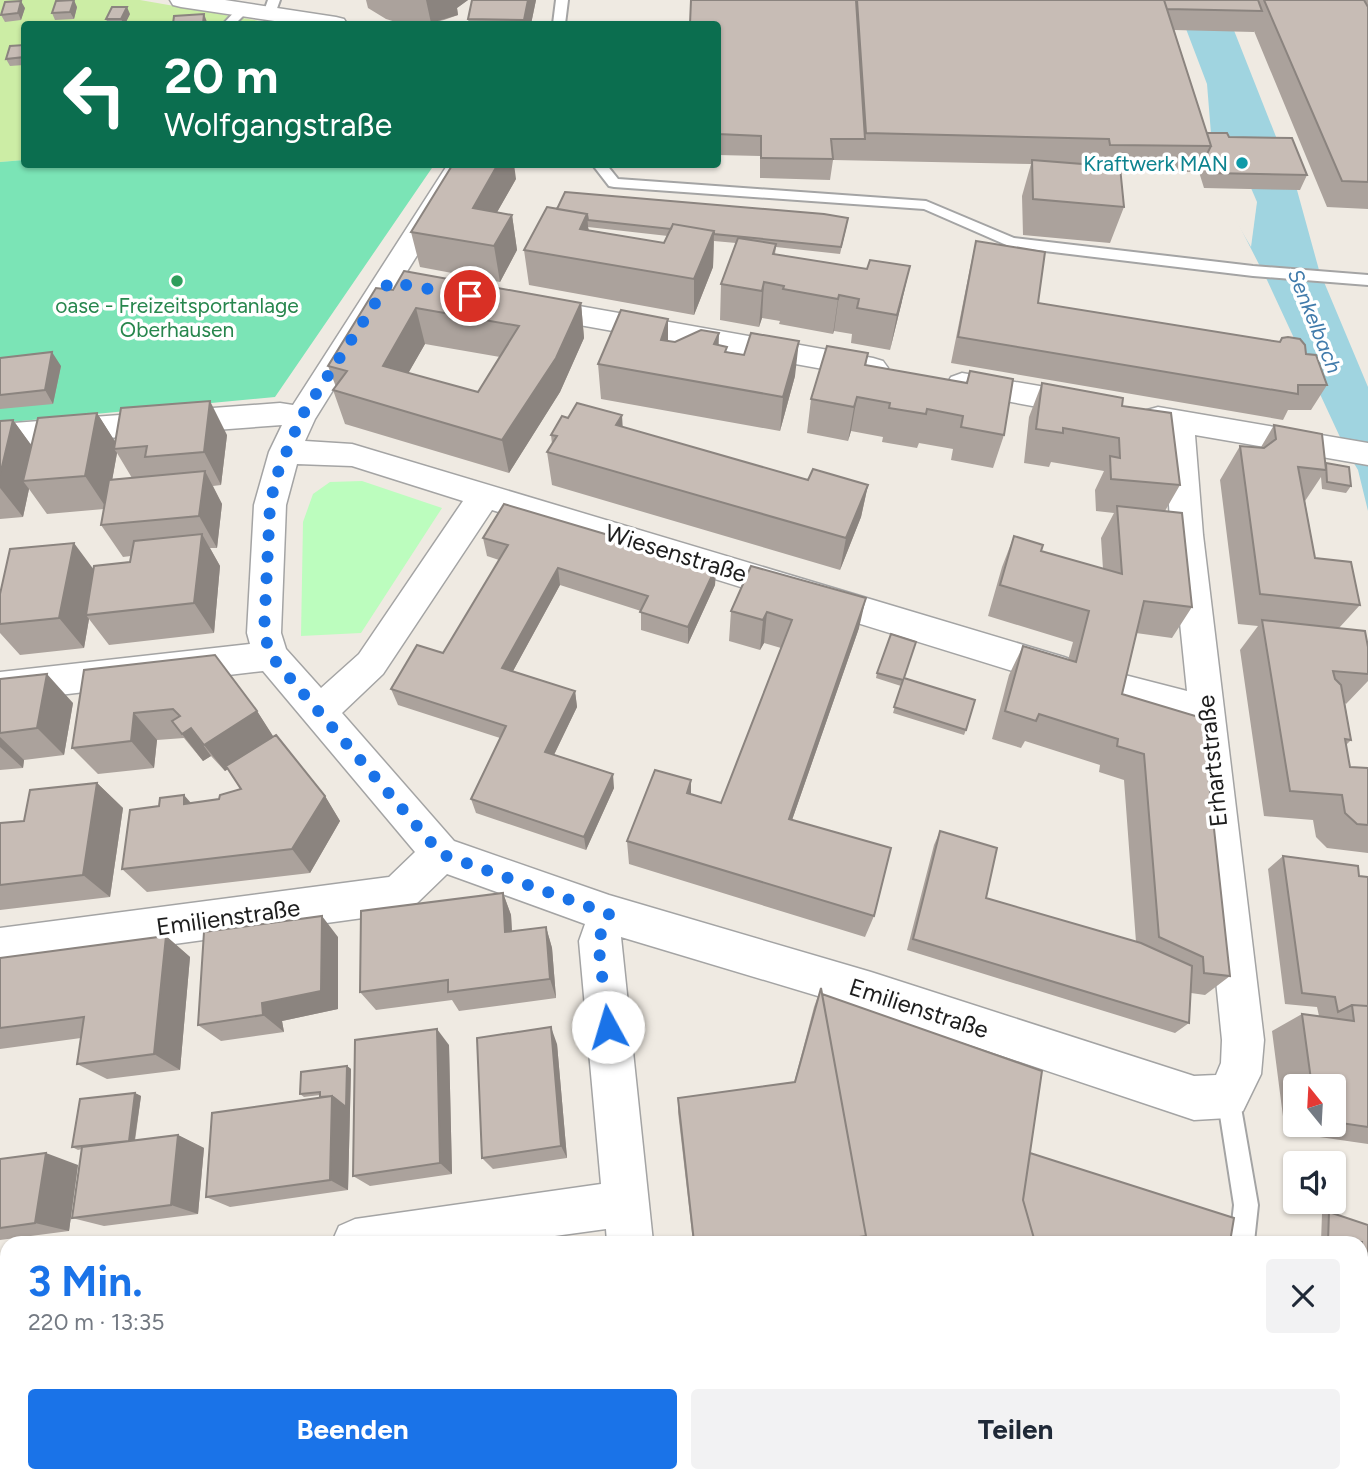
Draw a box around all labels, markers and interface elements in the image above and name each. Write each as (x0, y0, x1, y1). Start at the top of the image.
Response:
text: 20 m (164, 46, 279, 105)
icon: left (49, 49, 140, 140)
text: Wolfgangstraße (164, 106, 392, 144)
place label: Kraftwerk MAN (1083, 151, 1228, 176)
marker: Kraftwerk MAN (1234, 155, 1250, 171)
water label: Senkelbach (1283, 265, 1347, 377)
pin (440, 266, 500, 326)
marker: oase - Freizeitsportanlage Oberhausen (169, 273, 185, 289)
icon: arrive (451, 277, 489, 315)
place label: oase - Freizeitsportanlage Oberhausen (55, 293, 299, 342)
street label: Wiesenstraße (602, 518, 750, 588)
street label: Erhartstraße (1191, 694, 1233, 828)
street label: Emilienstraße (154, 893, 302, 941)
street label: Emilienstraße (846, 972, 992, 1044)
position arrow (571, 990, 645, 1064)
north arrow (1283, 1074, 1346, 1138)
map controls (1283, 1074, 1346, 1214)
button: sound (1283, 1151, 1346, 1214)
text: 3 Min. (28, 1256, 143, 1307)
button: close (1266, 1259, 1340, 1333)
text: 220 m · 13:35 (28, 1308, 164, 1336)
button: Beenden (28, 1389, 677, 1469)
button: Teilen (691, 1389, 1340, 1469)

